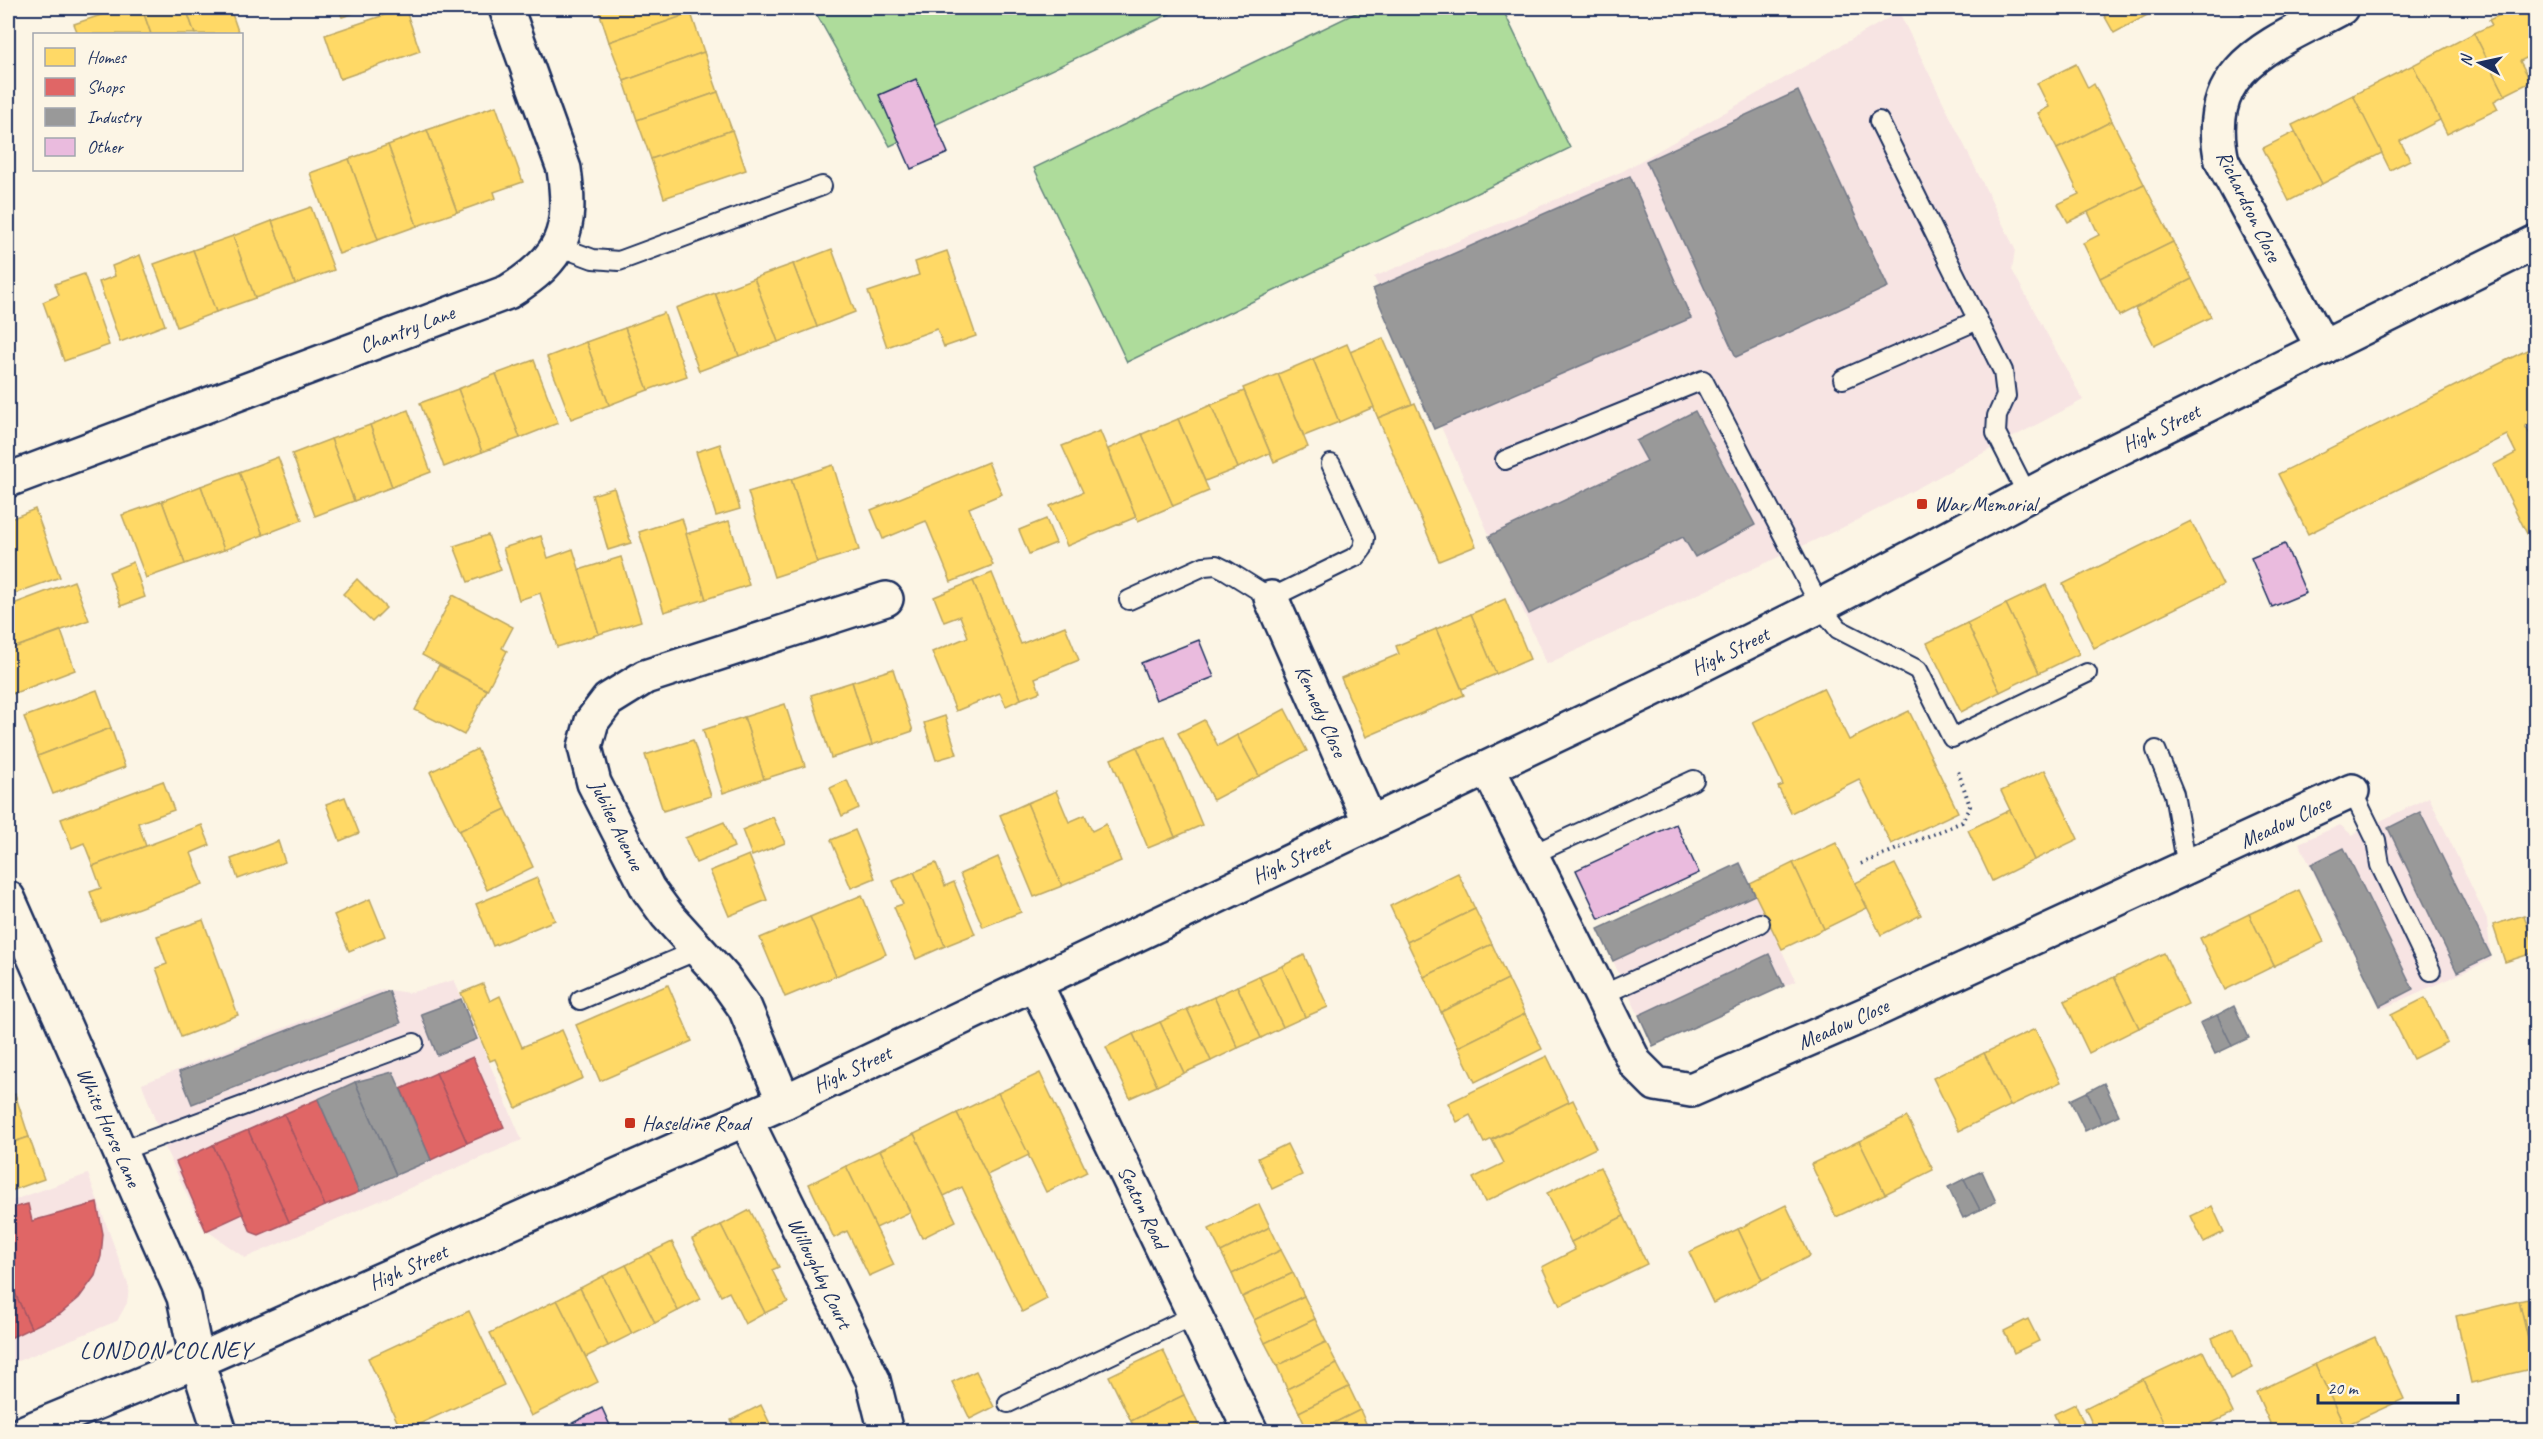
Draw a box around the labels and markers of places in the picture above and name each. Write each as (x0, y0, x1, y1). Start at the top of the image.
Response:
place label: War Memorial (1934, 491, 2040, 517)
marker: War Memorial (1915, 497, 1929, 511)
place label: Haseldine Road (642, 1110, 753, 1136)
marker: Haseldine Road (623, 1116, 637, 1130)

